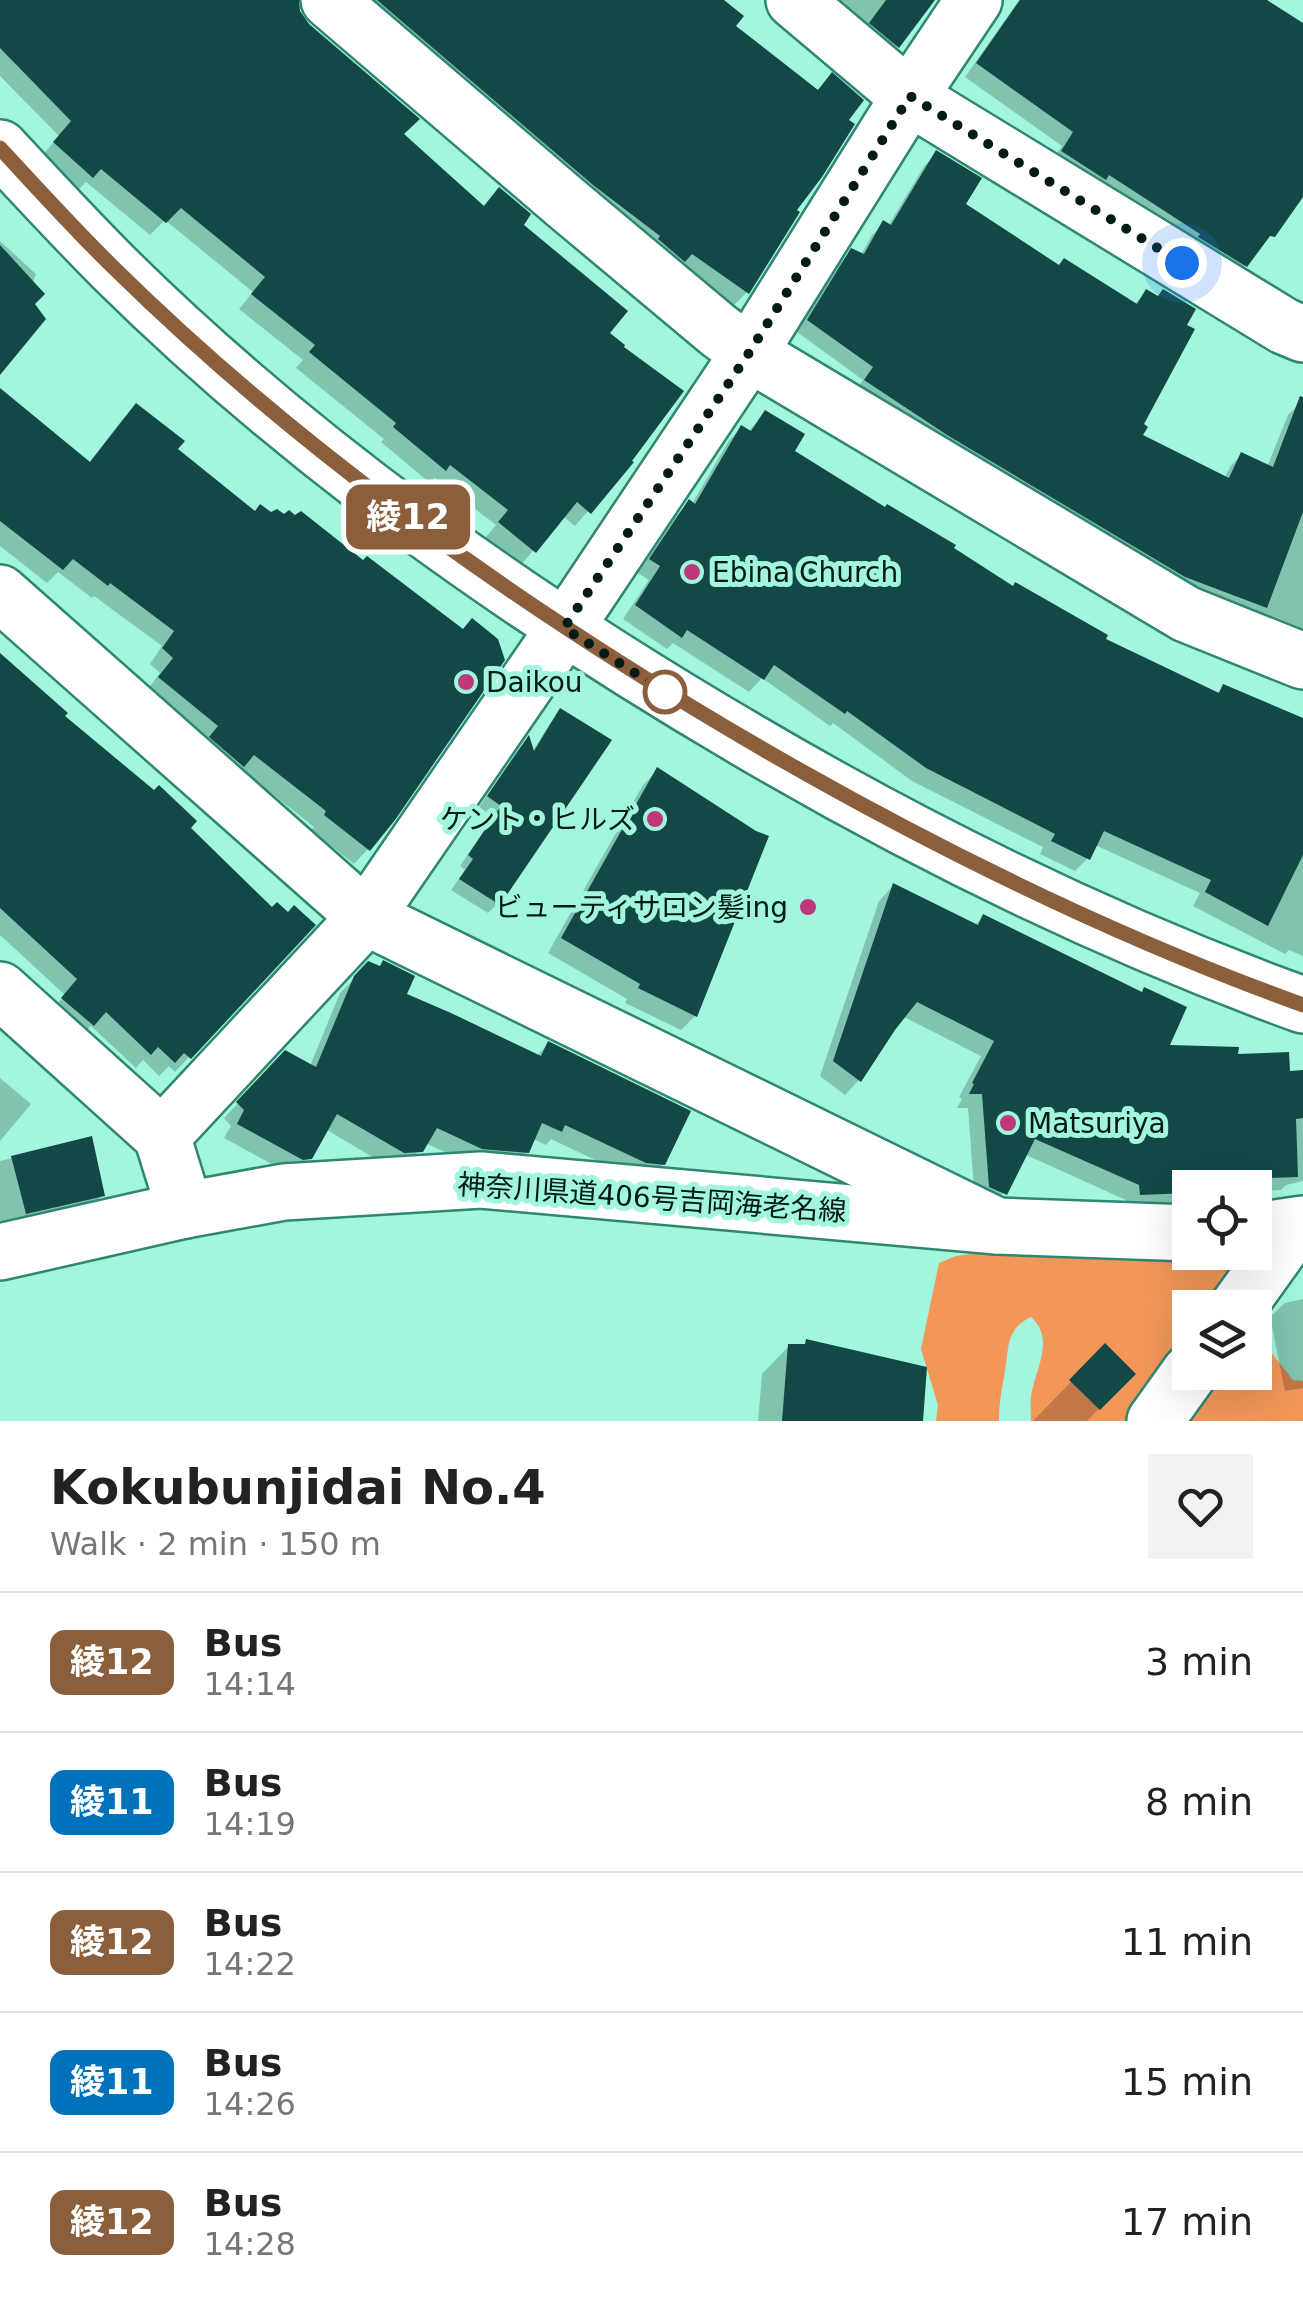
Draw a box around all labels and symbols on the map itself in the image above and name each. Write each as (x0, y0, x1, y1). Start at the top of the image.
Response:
your location (1157, 238, 1207, 288)
line badge: 綾12 (350, 484, 466, 550)
place label: Ebina Church (712, 556, 898, 589)
marker: Ebina Church (681, 561, 703, 583)
place label: Daikou (486, 666, 583, 699)
marker: Daikou (455, 671, 477, 693)
unlabelled marker (644, 671, 686, 713)
place label: ケント・ヒルズ (440, 803, 635, 836)
marker: ケント・ヒルズ (644, 808, 666, 830)
place label: ビューティサロン髪ing (494, 891, 788, 924)
marker: ビューティサロン髪ing (797, 896, 819, 918)
place label: Matsuriya (1028, 1107, 1166, 1140)
marker: Matsuriya (997, 1112, 1019, 1134)
street label: 神奈川県道406号吉岡海老名線 (457, 1168, 847, 1228)

